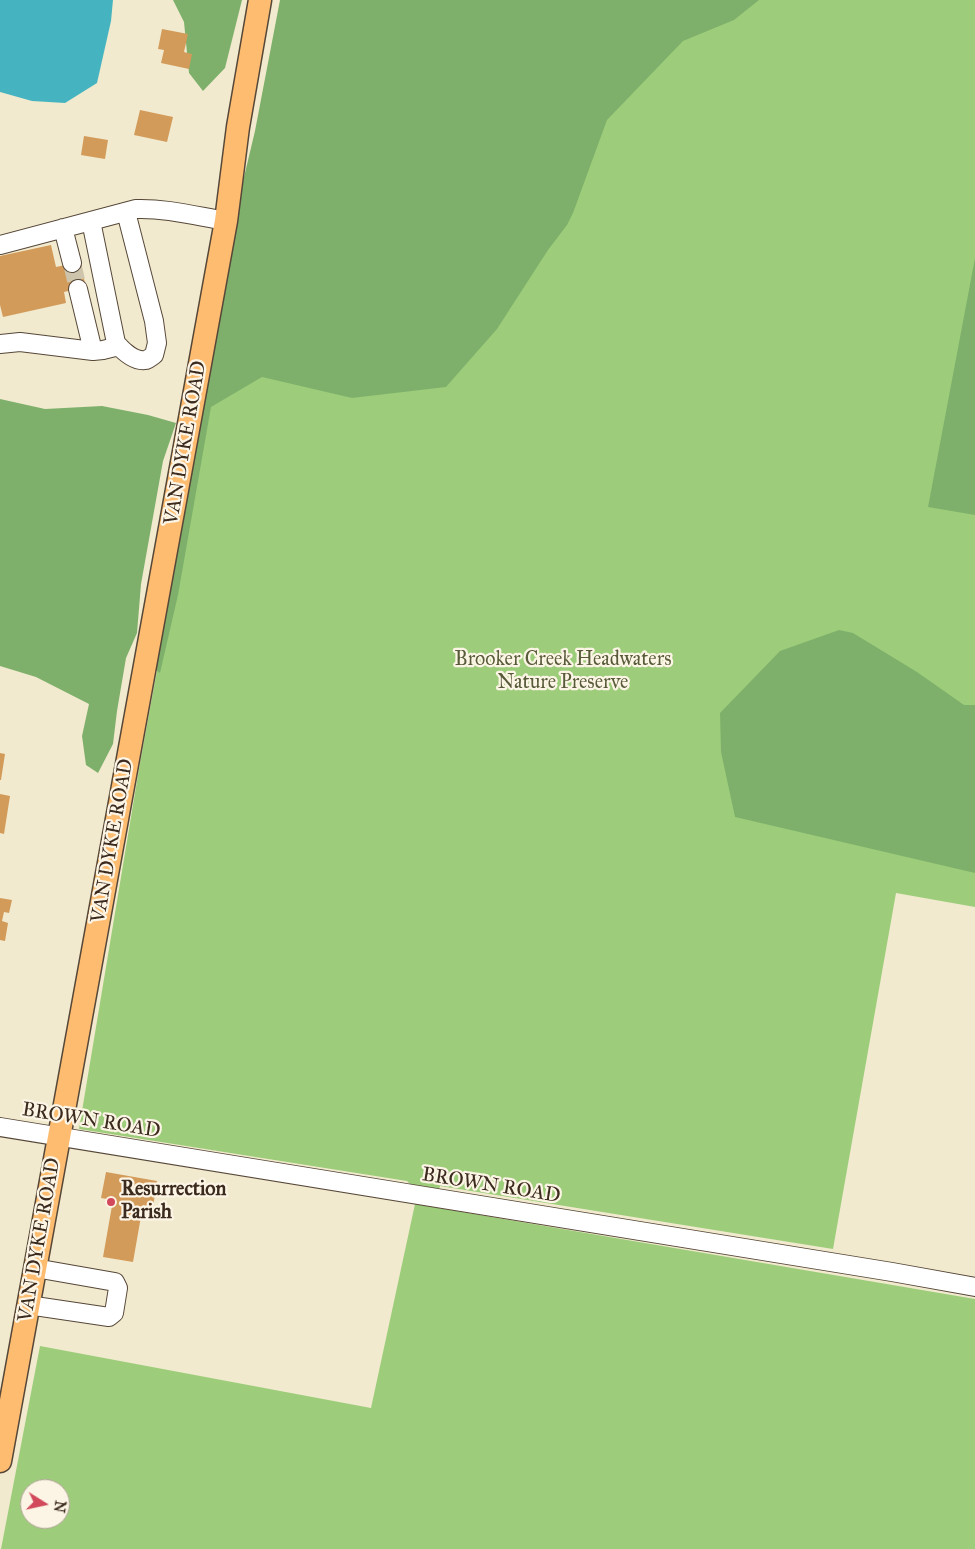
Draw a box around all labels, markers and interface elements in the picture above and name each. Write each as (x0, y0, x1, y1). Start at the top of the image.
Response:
street label: VAN DYKE ROAD (160, 359, 212, 527)
park label: Brooker Creek Headwaters Nature Preserve (455, 648, 671, 695)
street label: VAN DYKE ROAD (87, 757, 139, 925)
street label: BROWN ROAD (20, 1098, 162, 1144)
street label: VAN DYKE ROAD (14, 1156, 66, 1324)
street label: BROWN ROAD (420, 1163, 562, 1209)
place label: Resurrection Parish (121, 1178, 226, 1225)
marker: Resurrection Parish (105, 1196, 117, 1208)
north arrow (20, 1479, 70, 1529)
text: N (50, 1499, 69, 1514)

